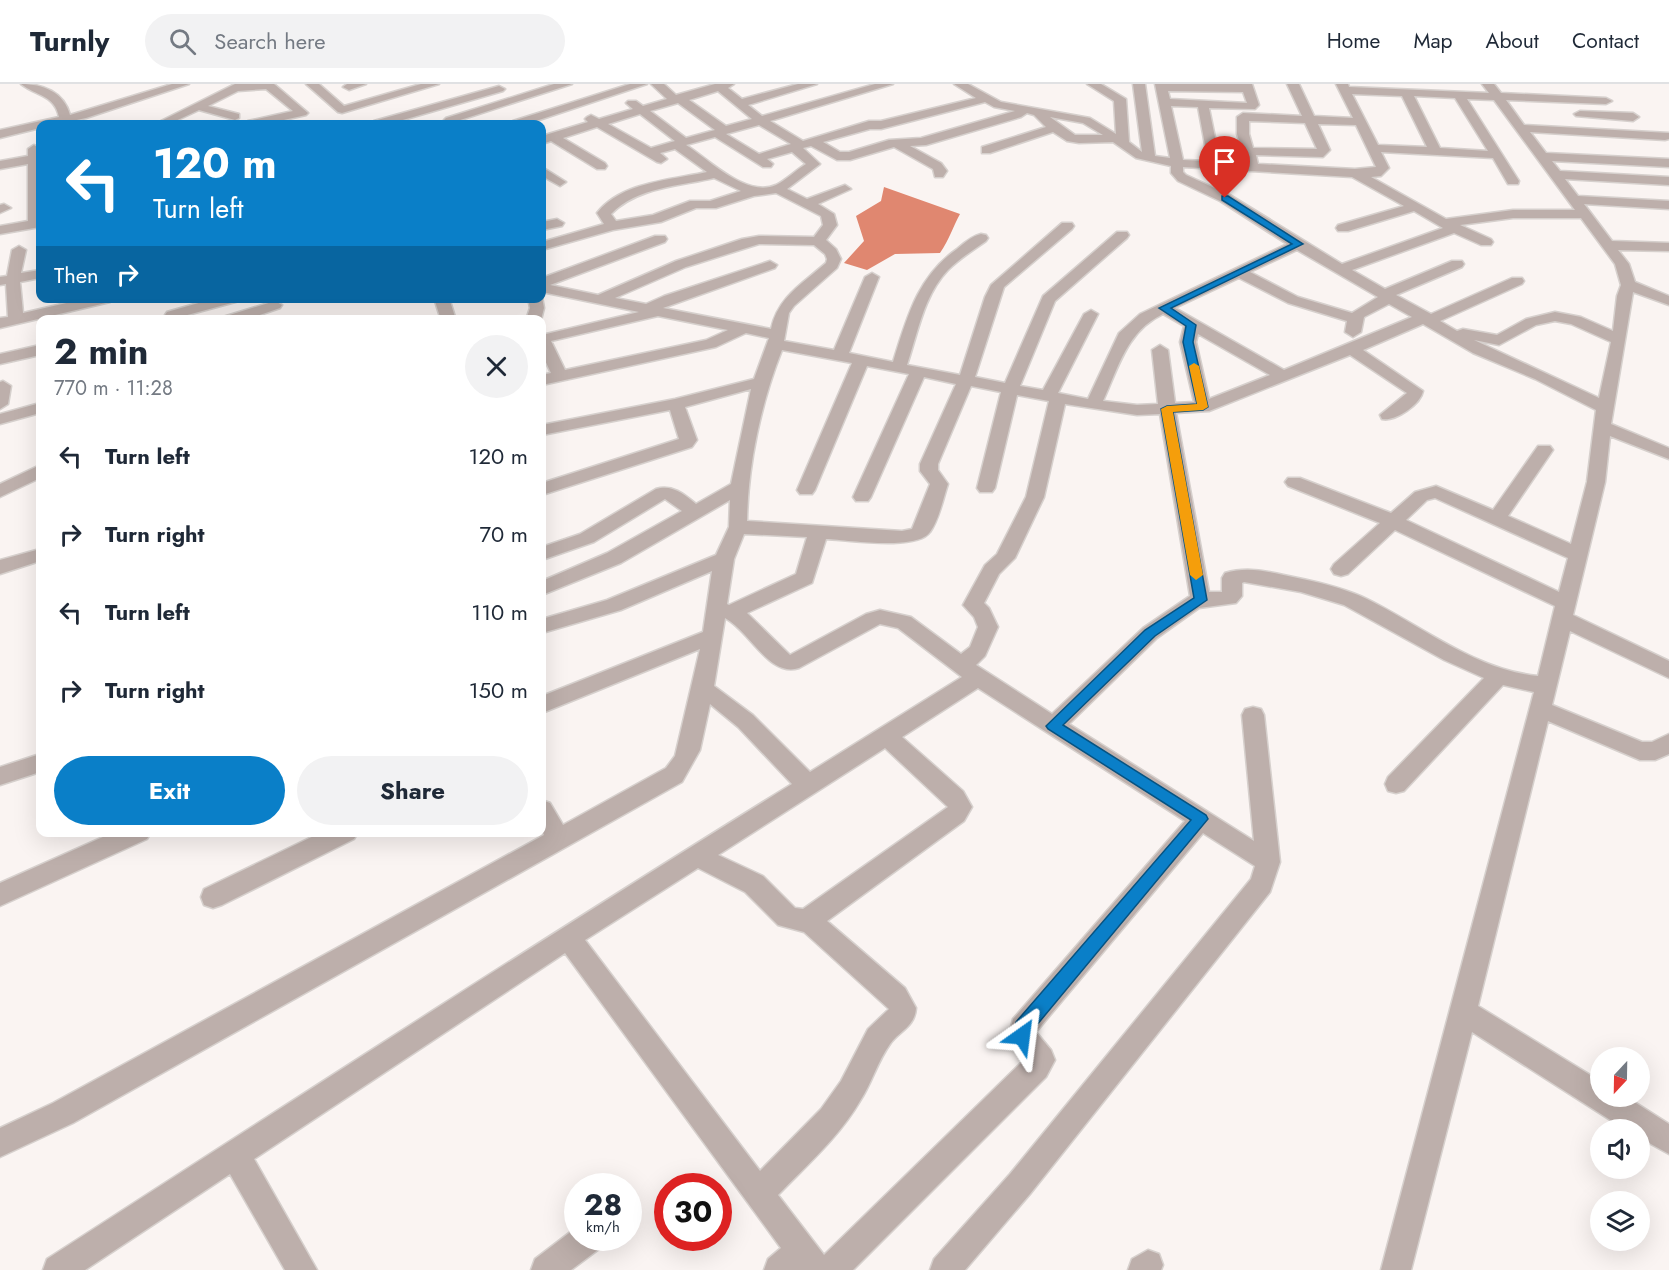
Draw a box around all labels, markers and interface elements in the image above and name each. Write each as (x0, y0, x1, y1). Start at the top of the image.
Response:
search box (145, 14, 565, 68)
text: Turnly (30, 21, 109, 62)
icon: search (166, 25, 199, 58)
text: Search here (214, 25, 326, 57)
text: Home (1327, 26, 1380, 56)
text: Map (1413, 26, 1453, 56)
text: About (1486, 26, 1539, 56)
text: Contact (1572, 26, 1639, 56)
text: 120 m (153, 133, 277, 194)
pin (1199, 136, 1250, 198)
icon: left (54, 144, 132, 222)
icon: arrive (1208, 145, 1241, 178)
text: Turn left (153, 189, 243, 228)
icon: right (111, 258, 144, 291)
text: Then (54, 259, 99, 291)
text: 2 min (54, 325, 149, 377)
button: close (465, 335, 528, 398)
text: 770 m · 11:28 (54, 374, 173, 403)
icon: left (54, 440, 87, 473)
text: Turn left (105, 440, 190, 472)
text: 120 m (469, 440, 528, 472)
icon: right (54, 518, 87, 551)
text: Turn right (105, 518, 205, 550)
text: 70 m (479, 518, 528, 550)
icon: left (54, 596, 87, 629)
text: Turn left (105, 596, 190, 628)
text: 110 m (471, 596, 528, 628)
icon: right (54, 674, 87, 707)
text: Turn right (105, 674, 205, 706)
text: 150 m (469, 674, 528, 706)
button: Exit (54, 756, 285, 825)
button: Share (297, 756, 528, 825)
position arrow (990, 1004, 1054, 1068)
north arrow (1590, 1047, 1650, 1107)
map controls (1590, 1047, 1650, 1251)
button: sound (1590, 1119, 1650, 1179)
speed limit sign: 30 (654, 1173, 732, 1251)
text: 28 (584, 1183, 622, 1226)
button: layers (1590, 1191, 1650, 1251)
text: km/h (586, 1216, 620, 1238)

